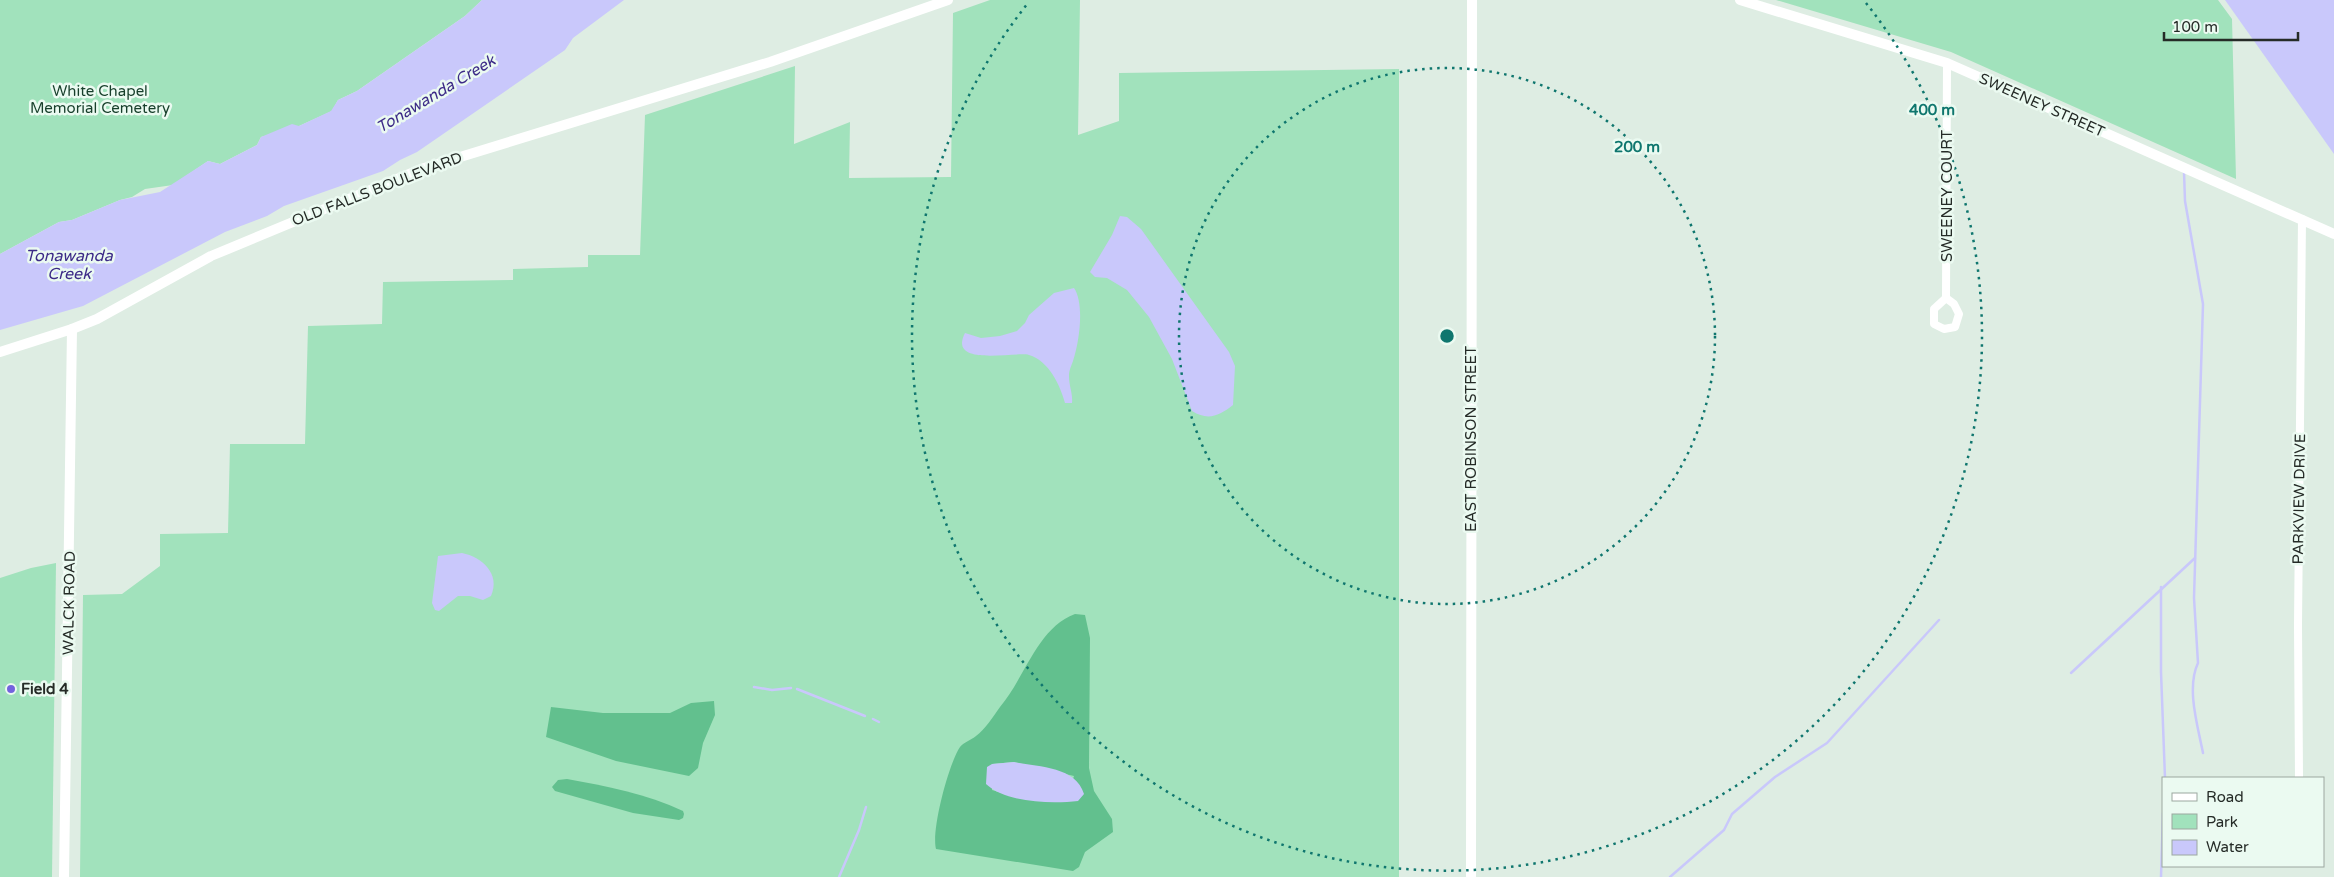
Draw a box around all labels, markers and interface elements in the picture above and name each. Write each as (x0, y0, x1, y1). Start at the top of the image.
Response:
scale bar (2164, 10, 2298, 42)
text: 100 m (2172, 18, 2218, 36)
water label: Tonawanda Creek (373, 50, 500, 137)
street label: SWEENEY STREET (1976, 69, 2108, 141)
park label: White Chapel Memorial Cemetery (30, 82, 170, 117)
text: 400 m (1909, 101, 1955, 119)
street label: SWEENEY COURT (1938, 130, 1956, 262)
text: 200 m (1614, 138, 1660, 156)
street label: OLD FALLS BOULEVARD (289, 148, 465, 230)
water label: Tonawanda Creek (25, 246, 114, 284)
centre of rings (1438, 327, 1456, 345)
street label: EAST ROBINSON STREET (1462, 346, 1480, 532)
street label: PARKVIEW DRIVE (2289, 433, 2309, 565)
street label: WALCK ROAD (59, 551, 79, 655)
place label: Field 4 (21, 680, 69, 698)
marker: Field 4 (5, 683, 17, 695)
legend (2162, 777, 2324, 867)
text: Road (2206, 788, 2244, 806)
text: Park (2206, 813, 2238, 831)
text: Water (2206, 838, 2249, 856)

